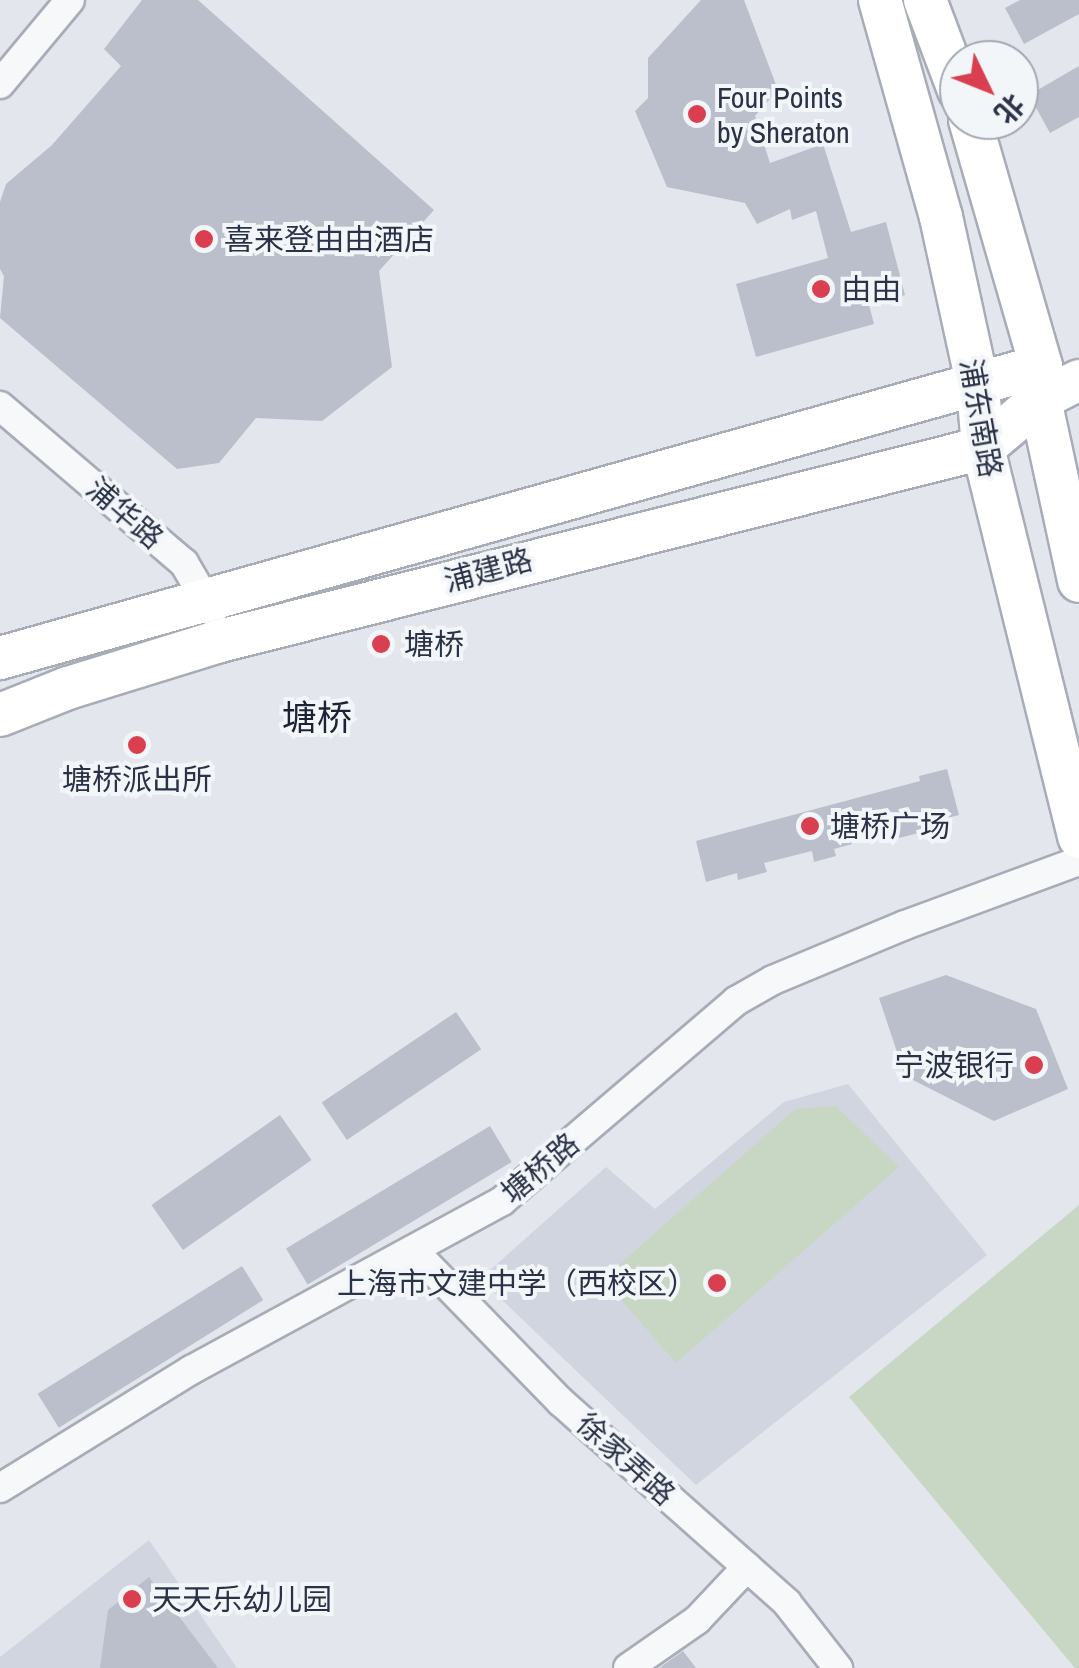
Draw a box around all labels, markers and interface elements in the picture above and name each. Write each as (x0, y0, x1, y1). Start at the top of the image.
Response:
north arrow (939, 40, 1039, 140)
place label: Four Points by Sheraton (717, 79, 850, 150)
text: 北 (986, 86, 1033, 132)
marker: Four Points by Sheraton (686, 103, 708, 125)
place label: 喜来登由由酒店 (224, 221, 434, 257)
marker: 喜来登由由酒店 (193, 228, 215, 250)
place label: 由由 (841, 271, 901, 307)
marker: 由由 (810, 278, 832, 300)
street label: 浦东南路 (953, 356, 1009, 480)
street label: 浦华路 (79, 470, 171, 556)
street label: 浦建路 (440, 541, 536, 599)
place label: 塘桥 (404, 626, 464, 662)
marker: 塘桥 (368, 631, 394, 657)
district label: 塘桥 (282, 697, 352, 739)
marker: 塘桥派出所 (126, 734, 148, 756)
place label: 塘桥派出所 (62, 761, 212, 797)
place label: 塘桥广场 (830, 808, 950, 844)
marker: 塘桥广场 (799, 815, 821, 837)
place label: 宁波银行 (894, 1047, 1014, 1083)
marker: 宁波银行 (1023, 1054, 1045, 1076)
street label: 塘桥路 (494, 1125, 586, 1211)
place label: 上海市文建中学（西校区） (337, 1265, 697, 1301)
marker: 上海市文建中学（西校区） (706, 1272, 728, 1294)
street label: 徐家弄路 (569, 1405, 683, 1513)
place label: 天天乐幼儿园 (152, 1581, 332, 1617)
marker: 天天乐幼儿园 (121, 1588, 143, 1610)

